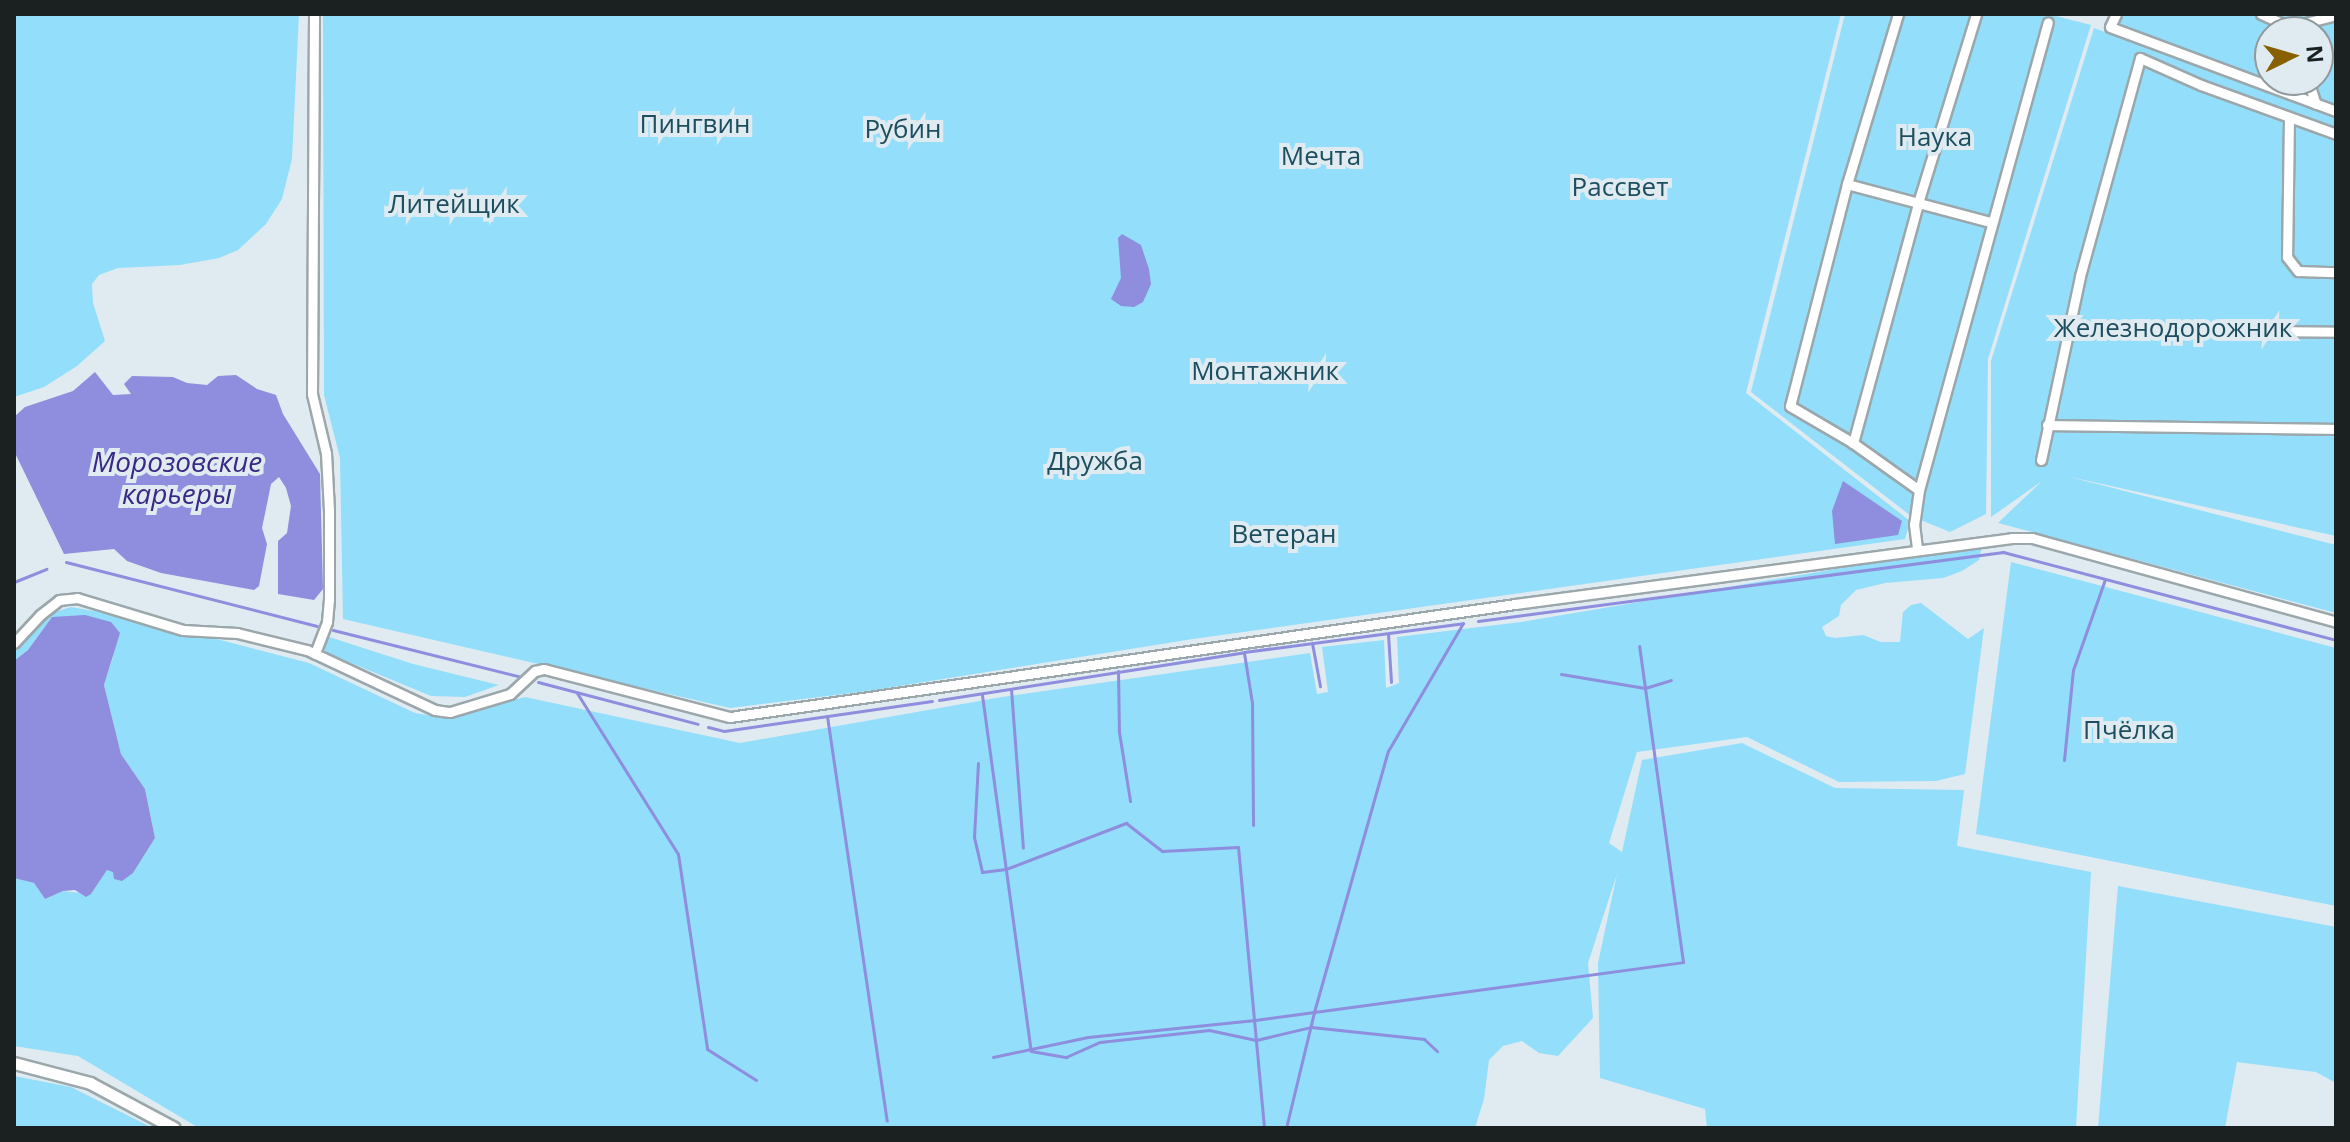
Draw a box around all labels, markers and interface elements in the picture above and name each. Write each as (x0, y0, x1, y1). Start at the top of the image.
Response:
north arrow (2254, 16, 2334, 96)
text: N (2300, 44, 2332, 64)
park label: Пингвин (639, 108, 751, 140)
park label: Рубин (864, 113, 942, 145)
park label: Наука (1898, 121, 1972, 153)
park label: Мечта (1281, 140, 1361, 172)
park label: Рассвет (1572, 171, 1668, 203)
park label: Литейщик (388, 188, 520, 220)
park label: Железнодорожник (2054, 312, 2292, 344)
park label: Монтажник (1191, 355, 1339, 387)
water label: Морозовские карьеры (92, 444, 262, 510)
park label: Дружба (1047, 445, 1143, 477)
park label: Ветеран (1231, 518, 1337, 550)
park label: Пчёлка (2083, 714, 2175, 746)

